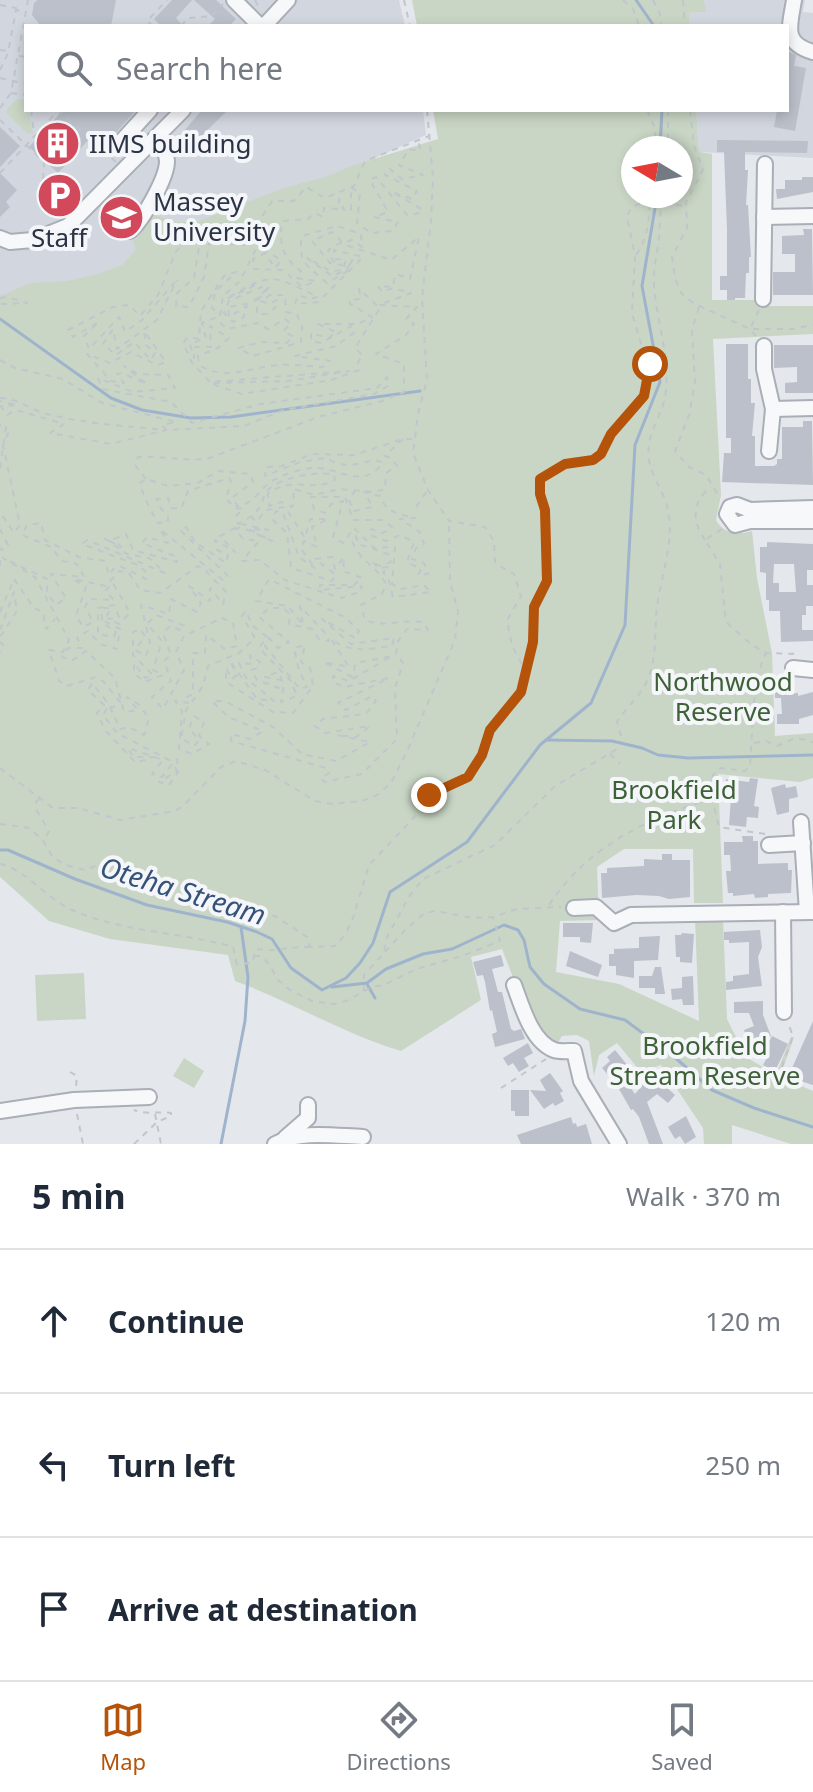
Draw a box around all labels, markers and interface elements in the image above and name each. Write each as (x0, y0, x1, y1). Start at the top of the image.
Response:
search box (24, 24, 789, 112)
icon: search (52, 46, 96, 90)
text: Search here (116, 48, 283, 89)
building icon: IIMS building (34, 120, 82, 168)
place label: IIMS building (89, 125, 251, 161)
north arrow (621, 136, 693, 208)
parking icon: Staff (35, 171, 83, 219)
place label: Massey University (153, 183, 276, 249)
school or university icon: Massey University (98, 193, 146, 241)
place label: Staff (31, 219, 88, 255)
route start (632, 346, 668, 382)
park label: Northwood Reserve (653, 663, 793, 729)
park label: Brookfield Park (611, 771, 737, 837)
route end (411, 777, 447, 813)
water label: Oteha Stream (96, 847, 271, 933)
park label: Brookfield Stream Reserve (610, 1027, 800, 1093)
text: 5 min (32, 1173, 126, 1219)
text: Walk · 370 m (626, 1178, 781, 1214)
icon: ahead (32, 1299, 76, 1343)
text: Continue (108, 1301, 244, 1342)
text: 120 m (705, 1303, 781, 1339)
icon: left (32, 1443, 76, 1487)
text: Turn left (108, 1445, 236, 1486)
text: 250 m (705, 1447, 781, 1483)
icon: arrive (32, 1587, 76, 1631)
text: Arrive at destination (108, 1589, 418, 1630)
tab: Map (100, 1698, 146, 1776)
tab: Directions (346, 1698, 451, 1776)
tab: Saved (651, 1698, 713, 1776)

